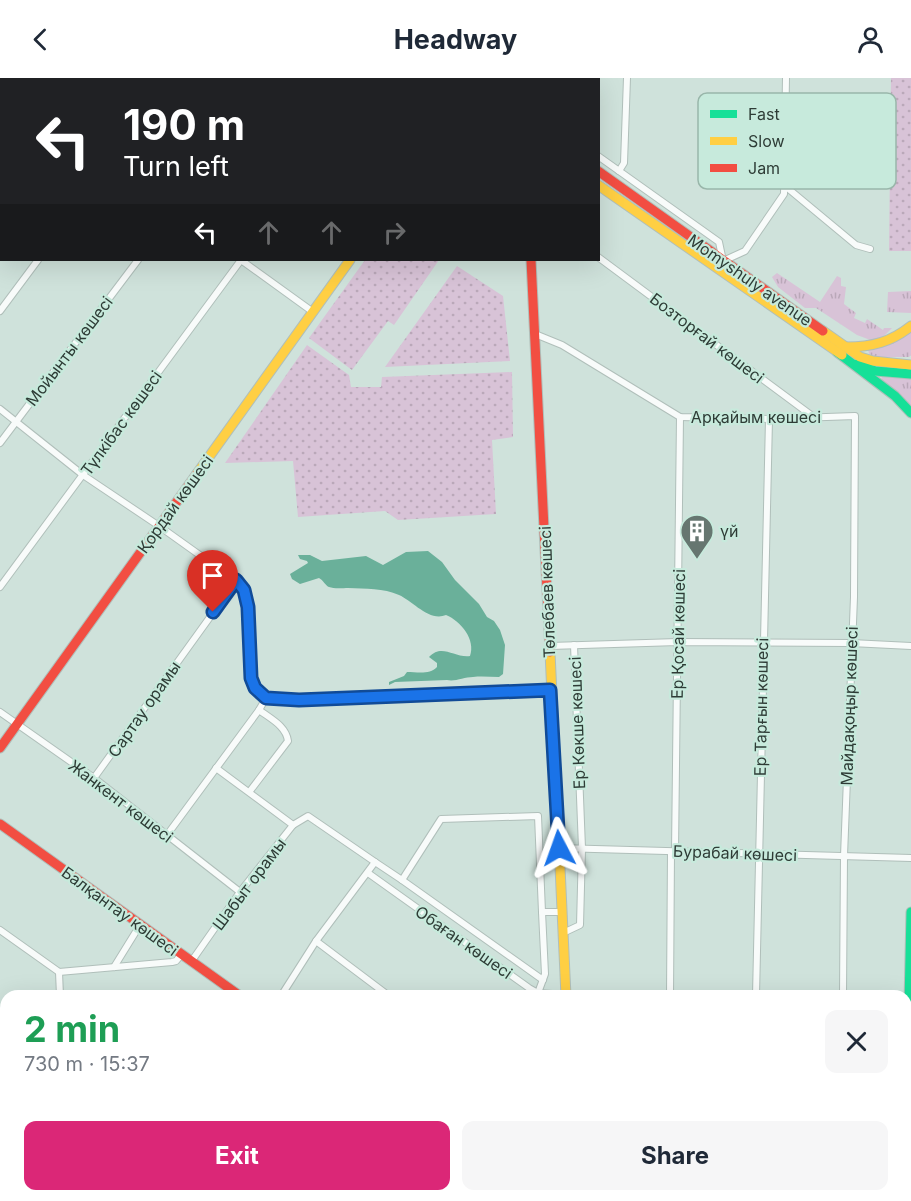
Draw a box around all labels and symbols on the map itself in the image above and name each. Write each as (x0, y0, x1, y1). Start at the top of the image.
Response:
legend (698, 93, 896, 189)
text: Fast (748, 104, 780, 124)
text: Slow (748, 131, 785, 151)
text: Jam (748, 158, 780, 178)
street label: Momyshuly avenue (684, 230, 816, 330)
street label: Бозторғай көшесі (646, 289, 768, 387)
street label: Мойынты көшесі (21, 292, 117, 410)
street label: Түлкібас көшесі (76, 367, 166, 479)
street label: Арқайым көшесі (691, 407, 821, 427)
street label: Қордай көшесі (133, 451, 217, 557)
building icon: үй (679, 513, 715, 560)
place label: үй (720, 521, 738, 541)
street label: Төлебаев көшесі (535, 526, 559, 658)
pin (187, 550, 238, 612)
street label: Ер Қосай көшесі (667, 569, 689, 699)
street label: Майдақоңыр көшесі (836, 626, 862, 786)
street label: Ер Тарғын көшесі (750, 638, 772, 776)
street label: Ер Көкше көшесі (565, 656, 589, 790)
street label: Сартау орамы (103, 657, 185, 761)
street label: Жанкент көшесі (65, 755, 177, 847)
position arrow (527, 816, 591, 880)
street label: Шабыт орамы (208, 834, 290, 934)
street label: Бурабай көшесі (673, 841, 797, 865)
street label: Балқантау көшесі (58, 862, 182, 960)
street label: Обаған көшесі (412, 901, 516, 983)

